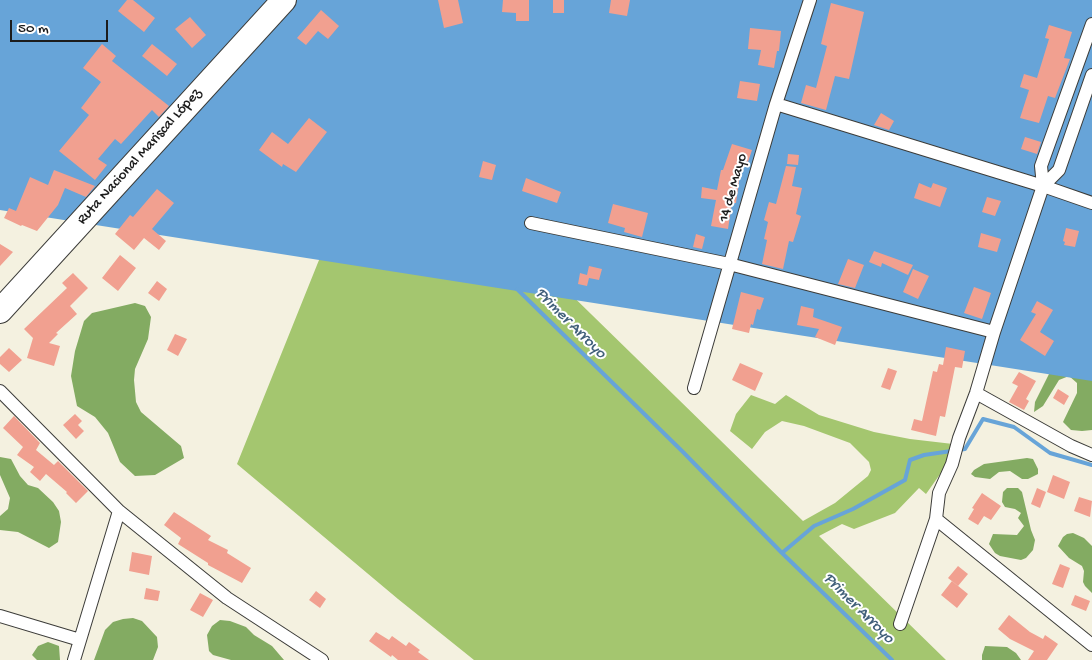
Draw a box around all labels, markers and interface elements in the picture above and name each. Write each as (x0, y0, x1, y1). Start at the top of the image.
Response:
scale bar (12, 10, 110, 42)
text: 50 m (18, 20, 49, 38)
street label: Ruta Nacional Mariscal López (74, 85, 206, 229)
street label: 14 de Mayo (716, 152, 752, 224)
water label: Primer Arroyo (531, 285, 609, 363)
water label: Primer Arroyo (819, 570, 897, 648)

